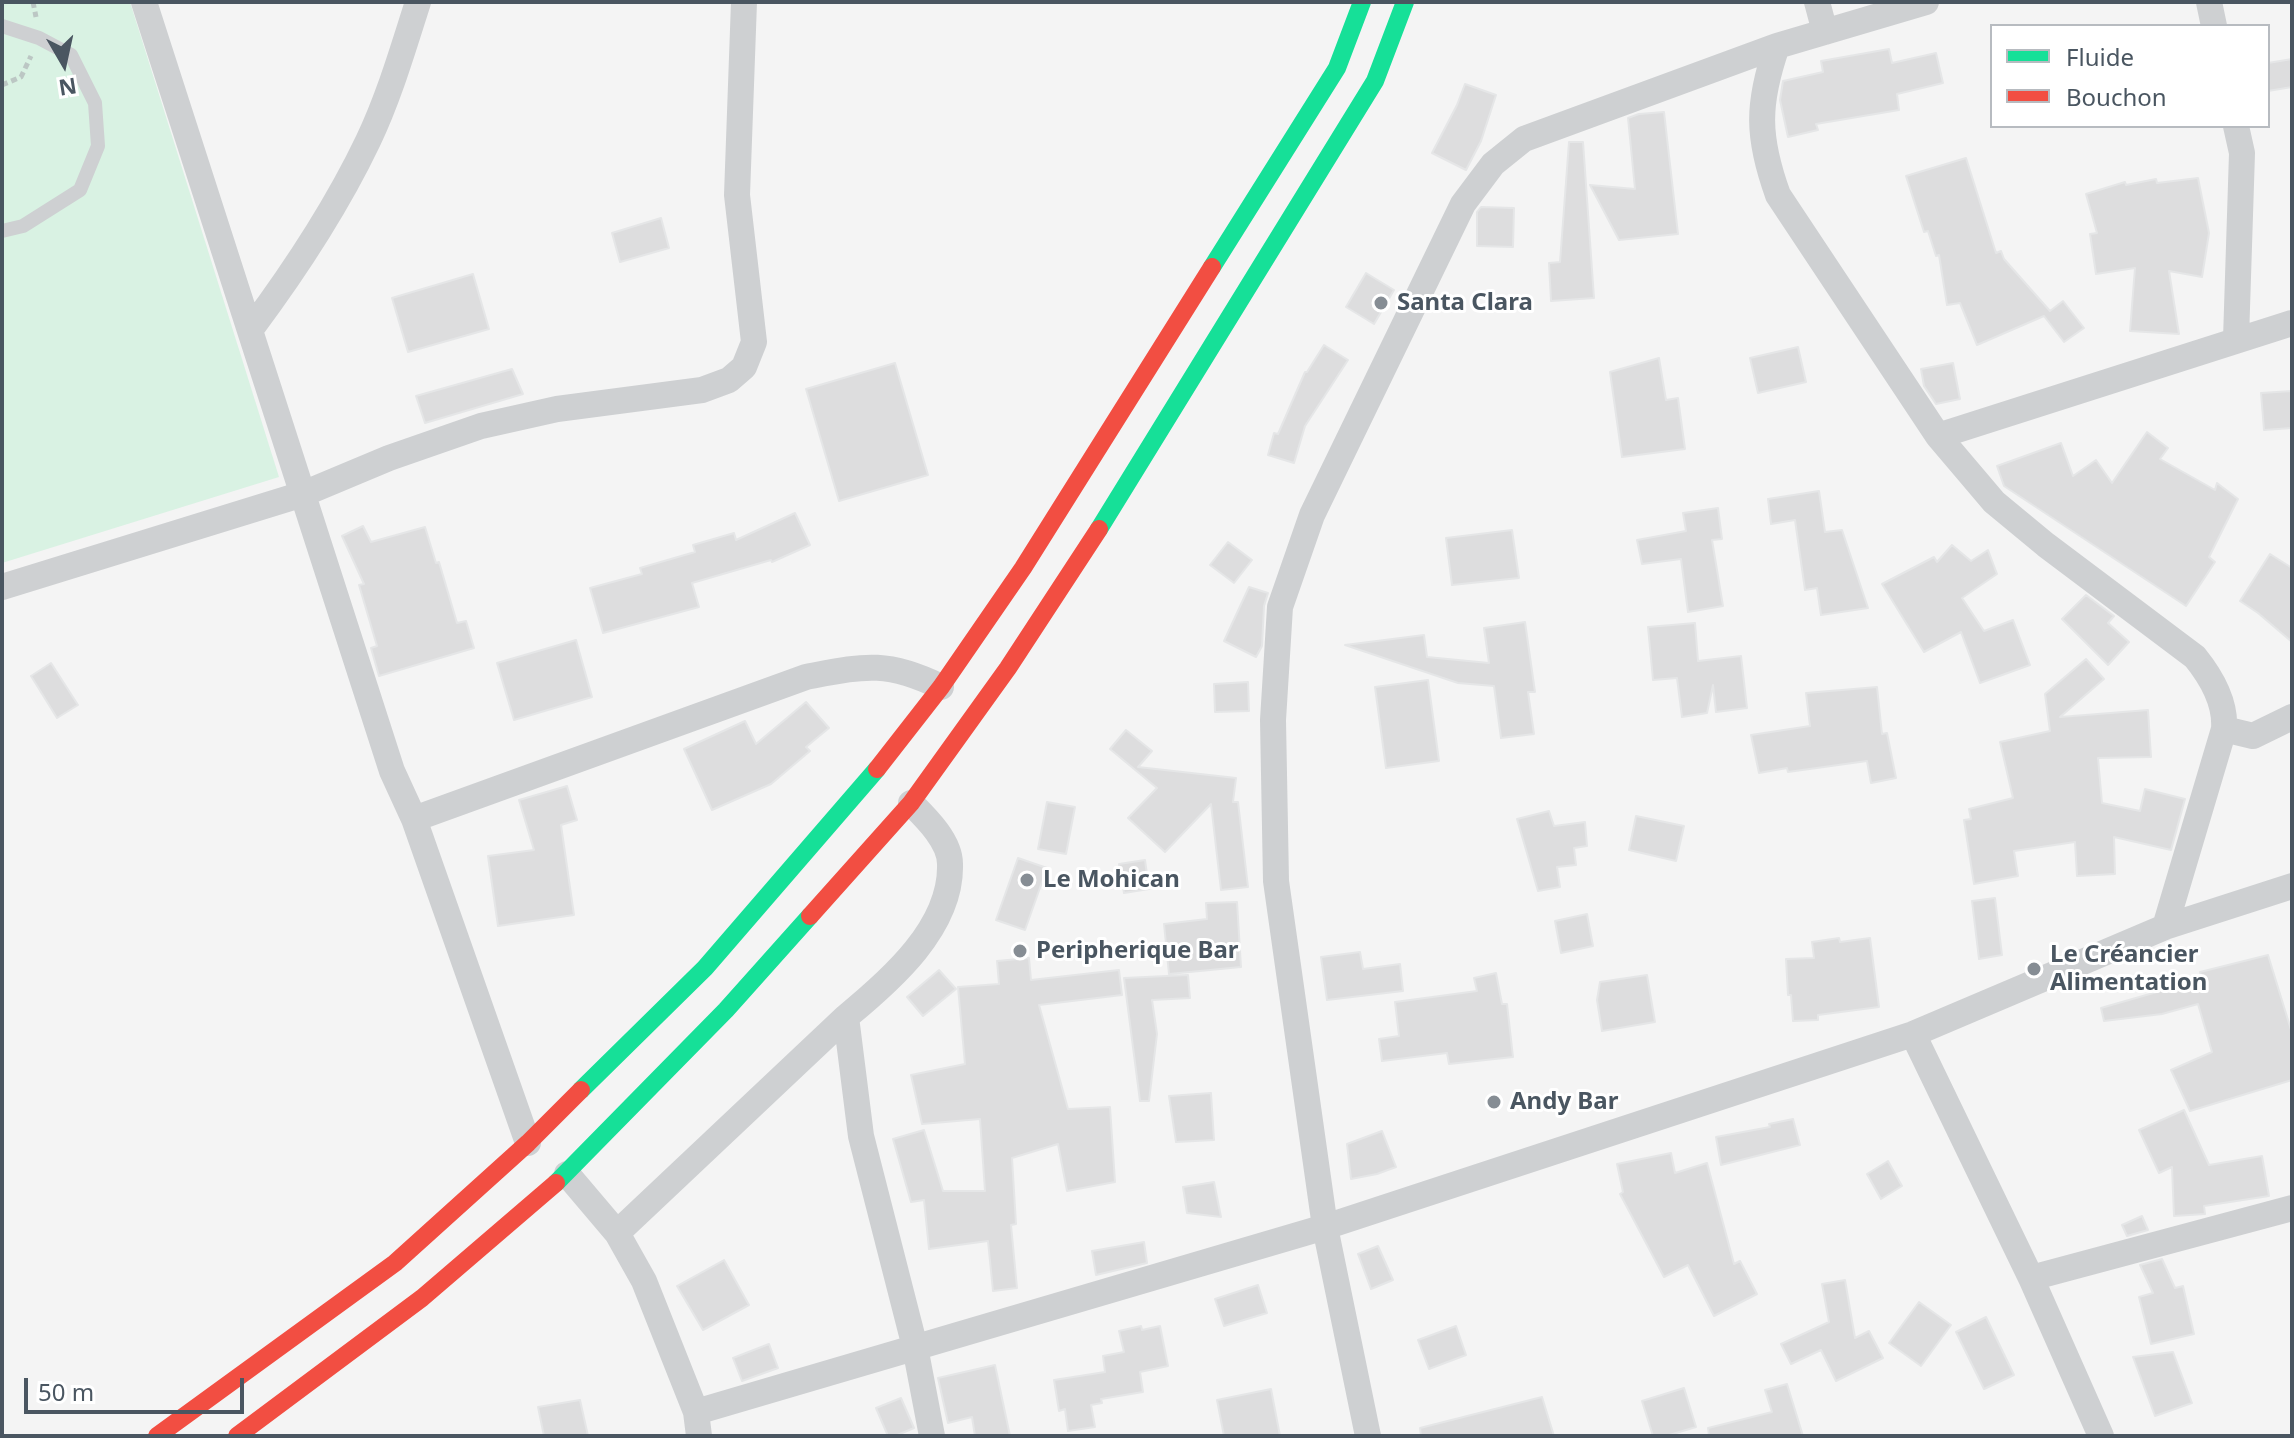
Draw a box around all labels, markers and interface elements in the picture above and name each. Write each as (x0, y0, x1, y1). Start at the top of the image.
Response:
north arrow (24, 24, 104, 104)
legend (1990, 24, 2270, 128)
text: Fluide (2066, 40, 2134, 73)
text: N (57, 71, 79, 104)
text: Bouchon (2066, 80, 2167, 113)
place label: Santa Clara (1397, 289, 1533, 317)
marker: Santa Clara (1372, 294, 1390, 312)
place label: Le Mohican (1043, 866, 1180, 894)
marker: Le Mohican (1018, 871, 1036, 889)
place label: Peripherique Bar (1036, 937, 1239, 965)
place label: Le Créancier Alimentation (2050, 941, 2207, 997)
marker: Peripherique Bar (1011, 942, 1029, 960)
marker: Le Créancier Alimentation (2025, 960, 2043, 978)
place label: Andy Bar (1510, 1088, 1618, 1116)
marker: Andy Bar (1485, 1093, 1503, 1111)
scale bar (28, 1362, 248, 1412)
text: 50 m (38, 1375, 94, 1408)

